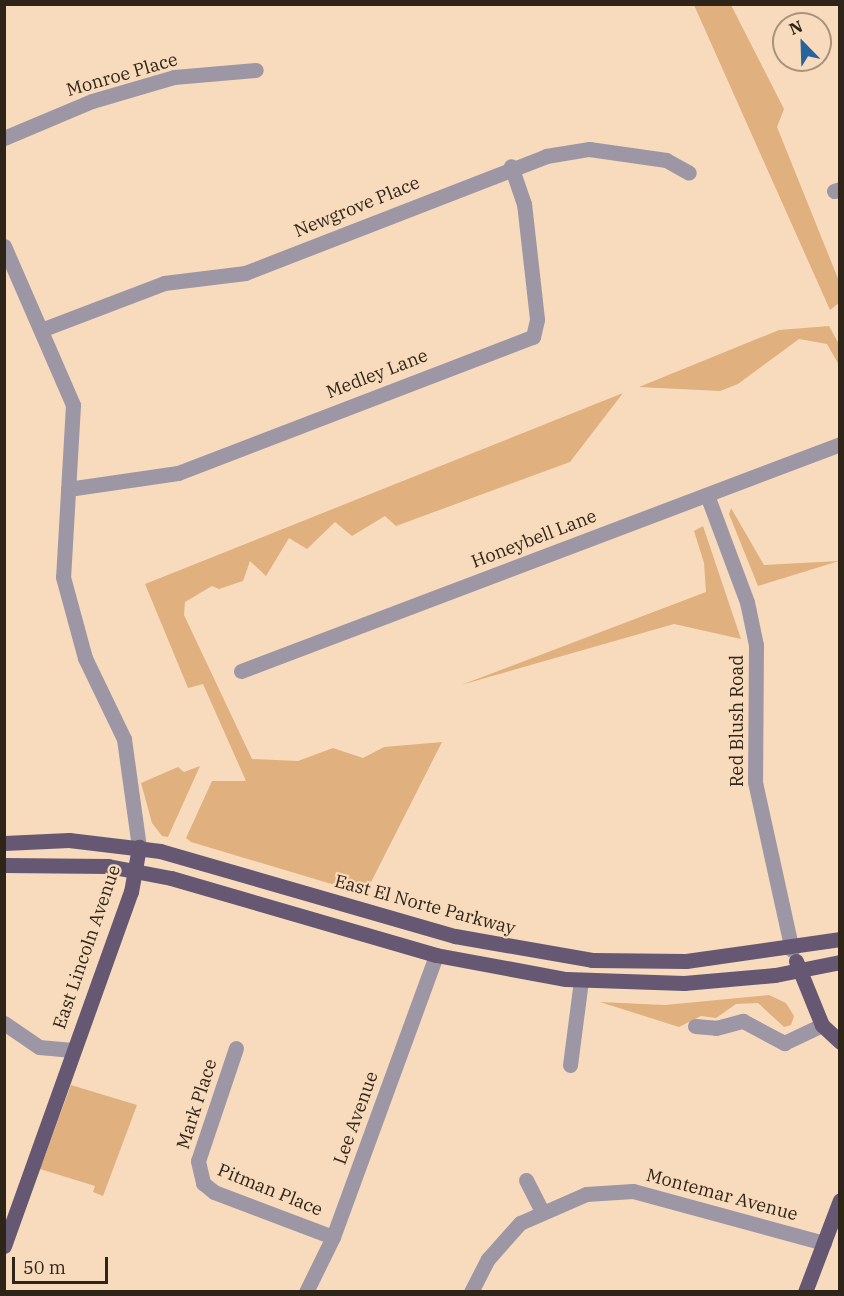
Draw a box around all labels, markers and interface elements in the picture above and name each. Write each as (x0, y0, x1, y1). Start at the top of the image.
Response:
north arrow (772, 12, 832, 72)
text: N (786, 16, 805, 39)
street label: Monroe Place (64, 49, 180, 101)
street label: Newgrove Place (291, 172, 423, 242)
street label: Medley Lane (323, 345, 431, 403)
street label: Honeybell Lane (468, 505, 600, 573)
street label: Red Blush Road (726, 655, 748, 787)
street label: East Lincoln Avenue (49, 862, 125, 1032)
street label: East El Norte Parkway (332, 870, 518, 940)
street label: Mark Place (172, 1056, 222, 1152)
street label: Lee Avenue (329, 1069, 383, 1167)
street label: Pitman Place (214, 1159, 326, 1221)
street label: Montemar Avenue (644, 1164, 800, 1226)
scale bar (15, 1245, 111, 1283)
text: 50 m (23, 1256, 66, 1279)

